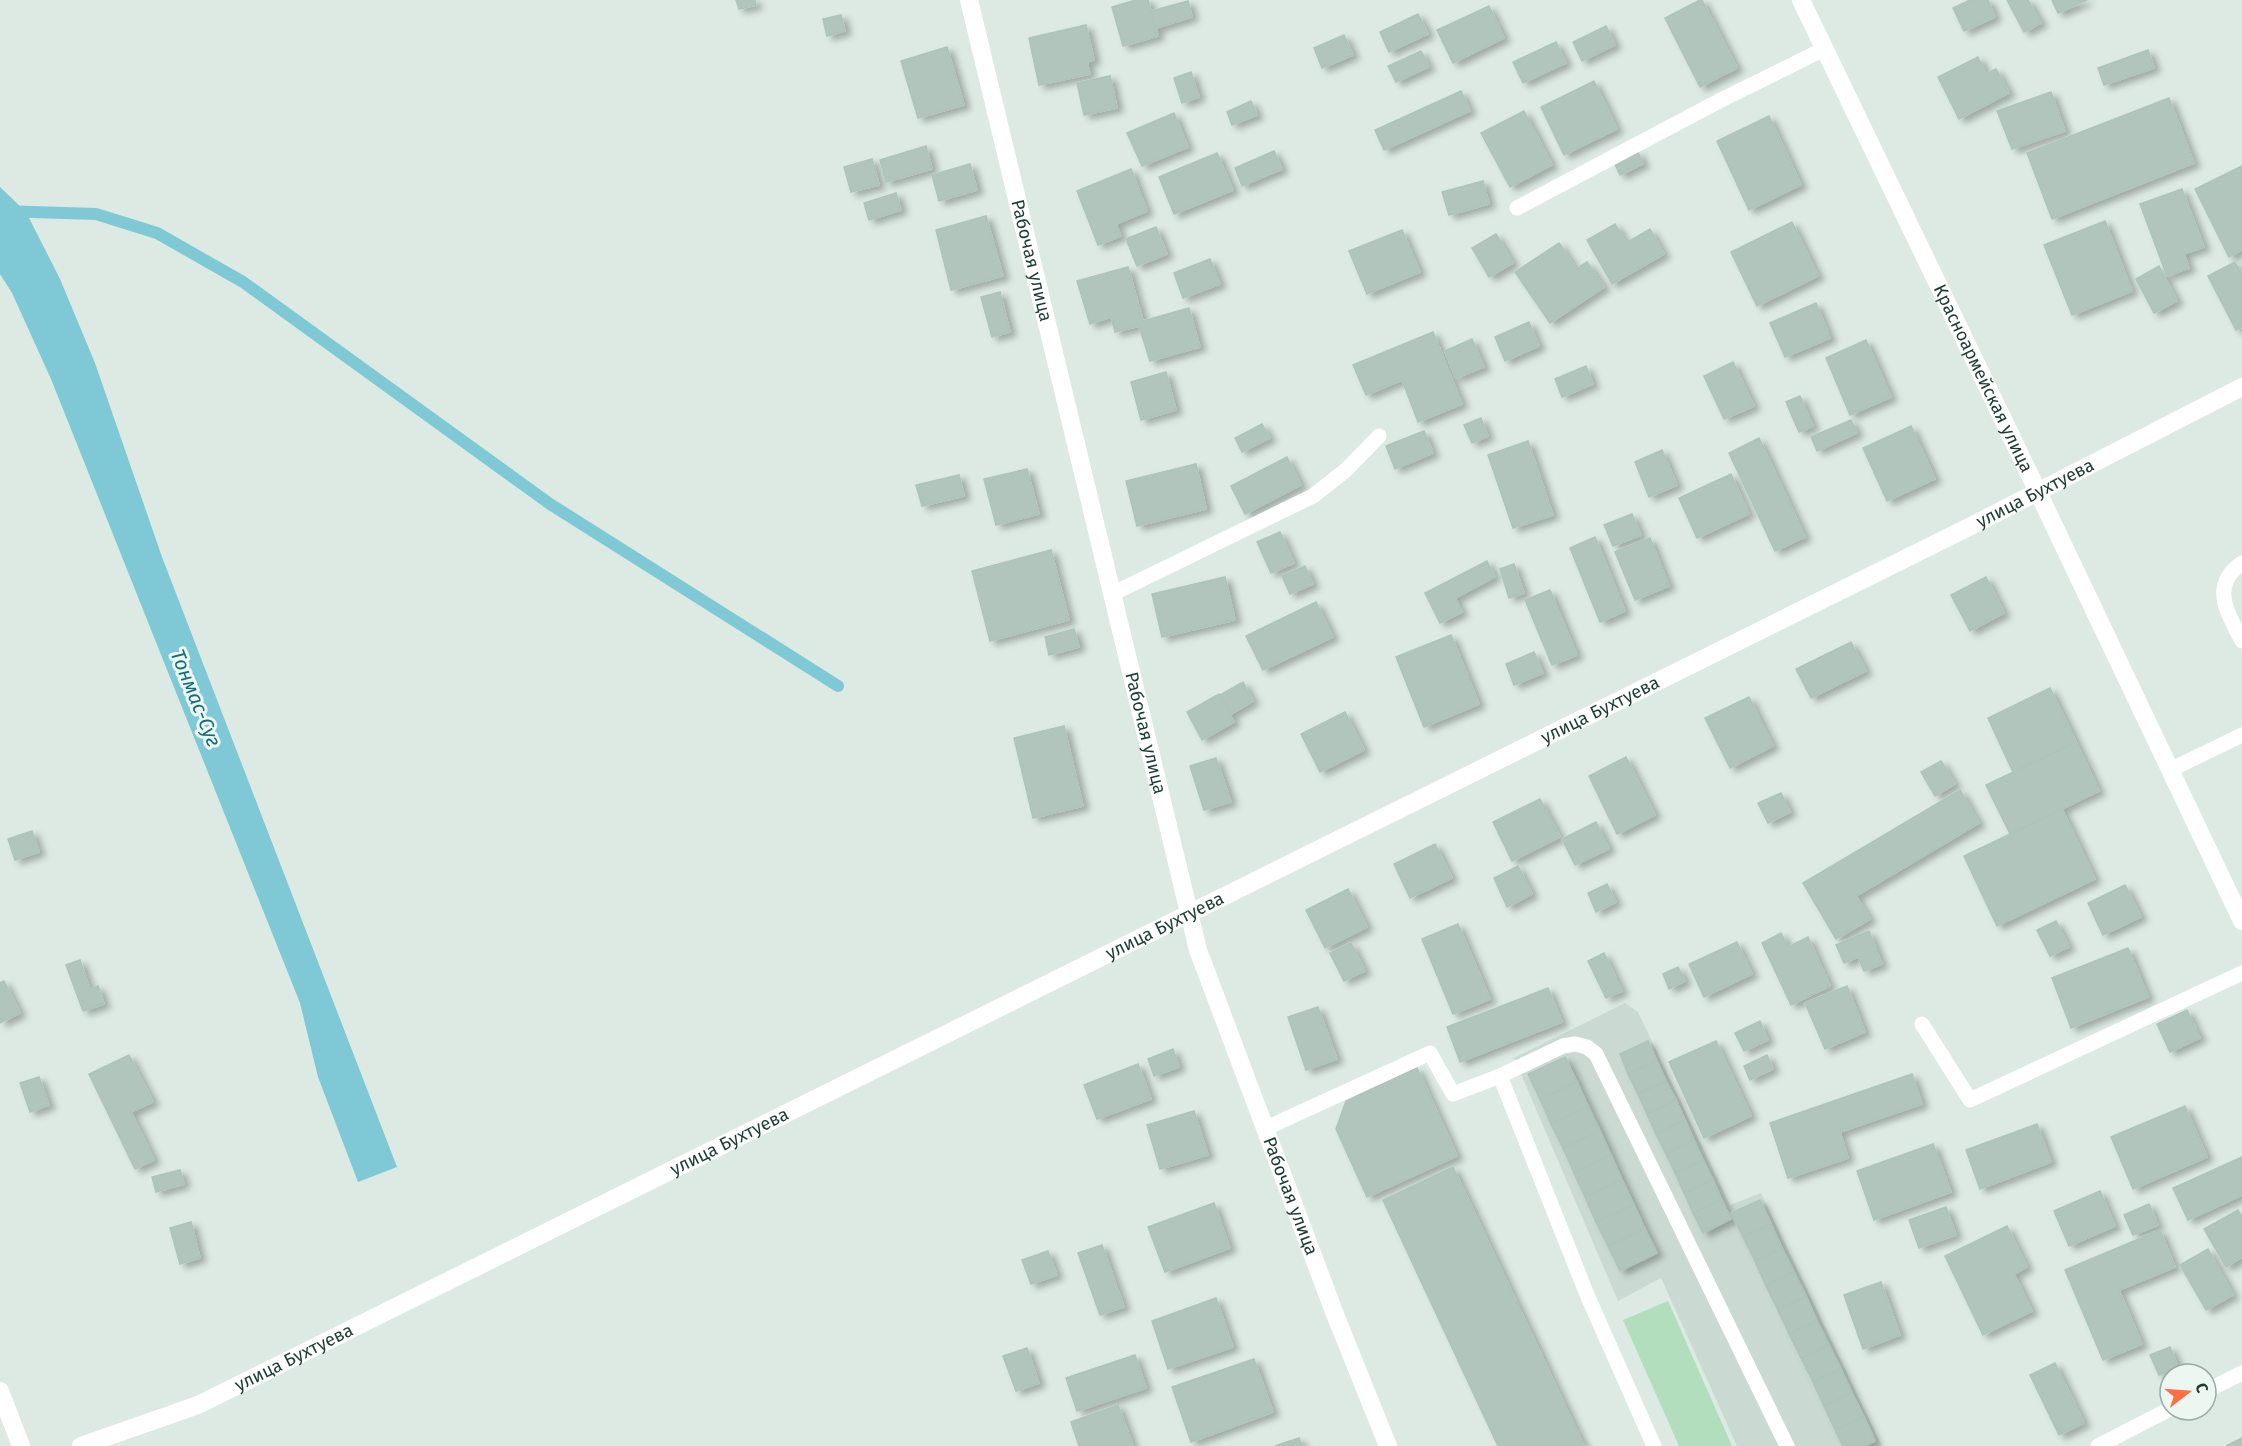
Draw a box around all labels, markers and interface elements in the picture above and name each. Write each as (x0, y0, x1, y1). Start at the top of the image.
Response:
street label: Рабочая улица (1006, 197, 1057, 324)
street label: Красноармейская улица (1929, 281, 2038, 476)
street label: улица Бухтуева (1973, 454, 2098, 532)
water label: Тонмас-Суг (166, 646, 226, 750)
street label: Рабочая улица (1120, 670, 1171, 796)
street label: улица Бухтуева (1537, 671, 1663, 748)
street label: улица Бухтуева (1102, 887, 1228, 964)
street label: улица Бухтуева (666, 1103, 792, 1180)
street label: Рабочая улица (1258, 1134, 1323, 1258)
street label: улица Бухтуева (231, 1319, 357, 1396)
north arrow (2158, 1362, 2218, 1422)
text: С (2191, 1381, 2213, 1396)

